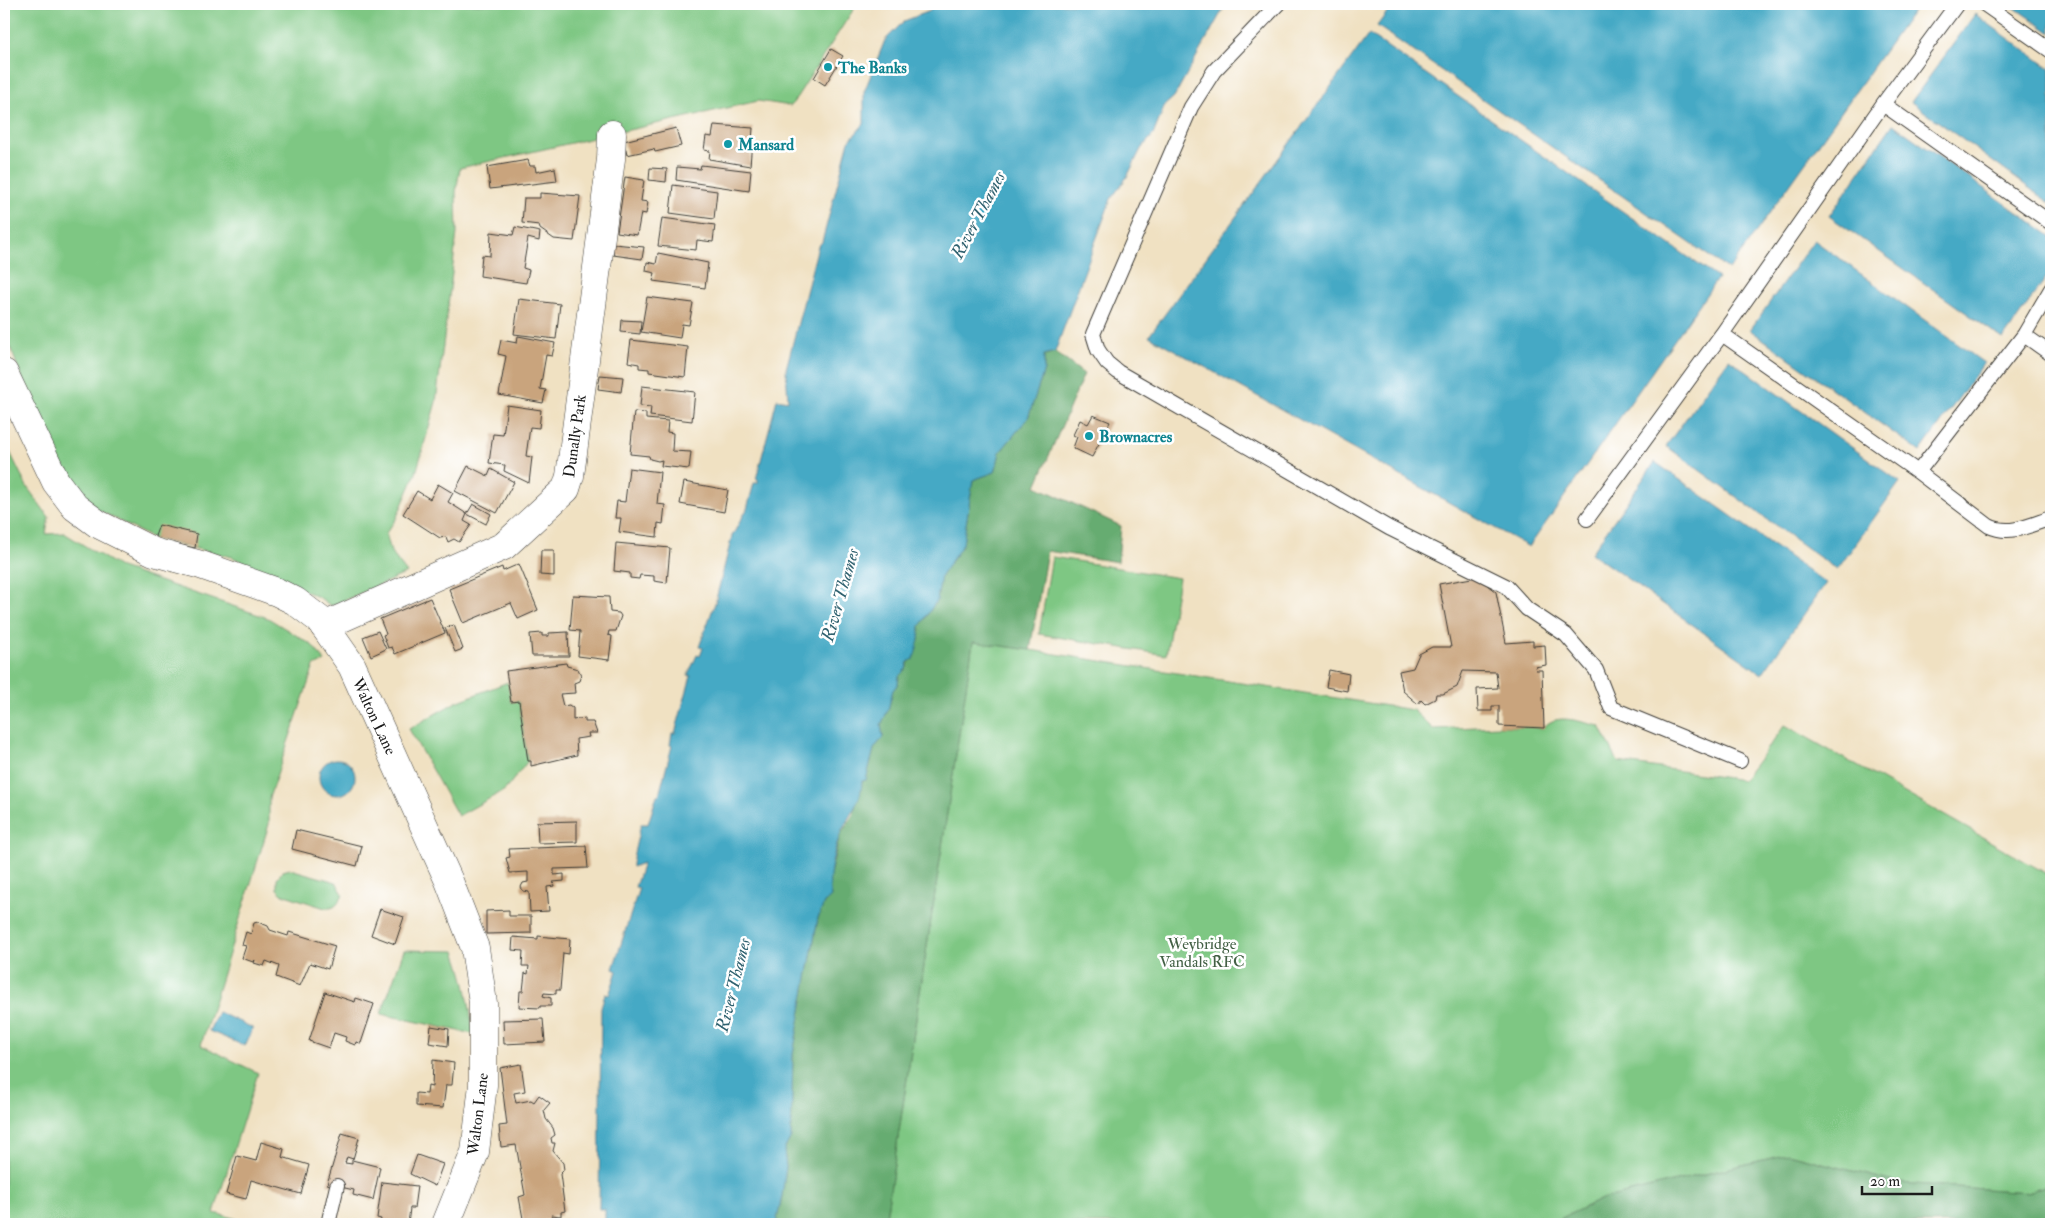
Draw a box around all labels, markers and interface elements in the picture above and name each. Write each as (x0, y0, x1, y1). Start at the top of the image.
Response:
place label: The Banks (837, 58, 907, 78)
marker: The Banks (822, 61, 834, 73)
place label: Mansard (737, 135, 794, 155)
marker: Mansard (722, 138, 734, 150)
water label: River Thames (945, 167, 1011, 264)
street label: Dunally Park (559, 393, 591, 479)
place label: Brownacres (1099, 427, 1173, 447)
marker: Brownacres (1083, 430, 1095, 442)
water label: River Thames (816, 545, 865, 645)
street label: Walton Lane (347, 674, 401, 759)
park label: Weybridge Vandals RFC (1159, 934, 1245, 972)
water label: River Thames (711, 935, 756, 1035)
street label: Walton Lane (463, 1071, 493, 1158)
scale bar (1862, 1163, 1932, 1195)
text: 20 m (1870, 1172, 1900, 1191)

